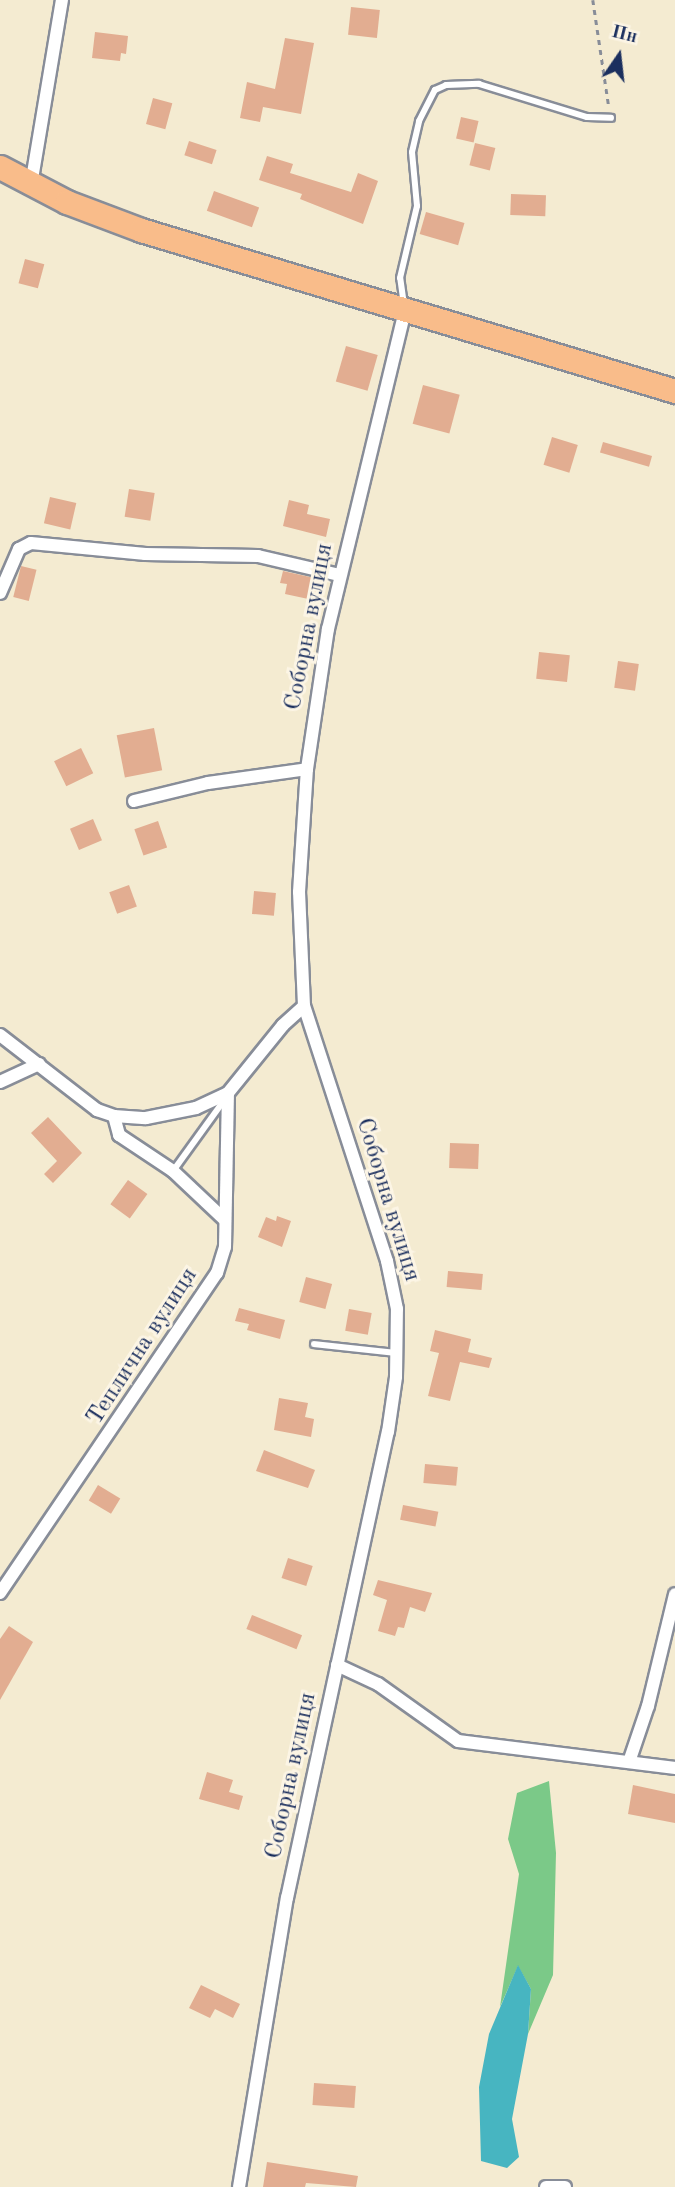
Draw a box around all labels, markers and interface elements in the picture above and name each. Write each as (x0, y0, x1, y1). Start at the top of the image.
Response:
north arrow (584, 21, 654, 91)
text: Пн (609, 23, 639, 48)
street label: Соборна вулиця (280, 541, 340, 713)
street label: Соборна вулиця (348, 1115, 426, 1285)
street label: Теплична вулиця (81, 1263, 205, 1431)
street label: Соборна вулиця (260, 1690, 324, 1862)

